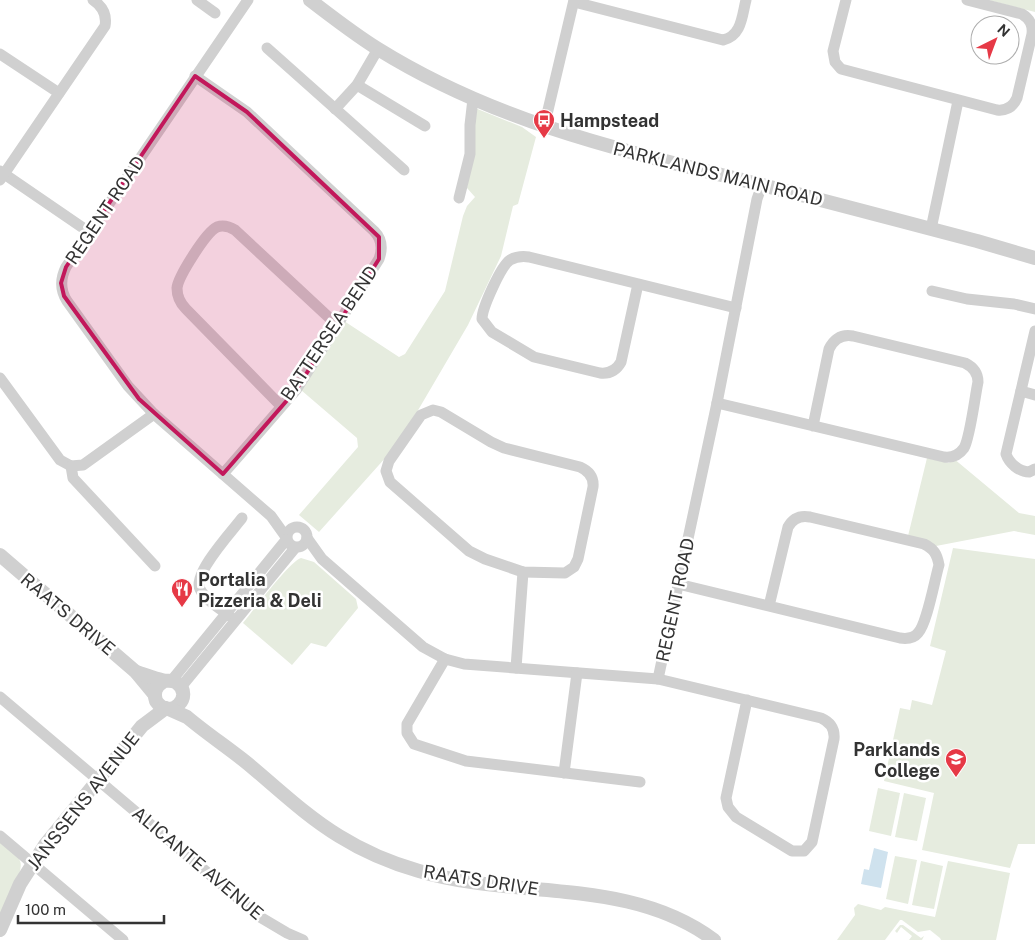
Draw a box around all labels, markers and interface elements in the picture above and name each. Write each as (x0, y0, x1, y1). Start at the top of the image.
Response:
north arrow (970, 15, 1020, 65)
text: N (994, 21, 1013, 40)
bus stop icon: Hampstead (532, 108, 556, 139)
place label: Hampstead (560, 110, 659, 131)
street label: PARKLANDS MAIN ROAD (611, 138, 825, 210)
street label: REGENT ROAD (61, 152, 149, 268)
street label: BATTERSEA BEND (276, 262, 382, 404)
street label: REGENT ROAD (652, 536, 698, 664)
street label: RAATS DRIVE (17, 568, 119, 660)
place label: Portalia Pizzeria & Deli (198, 569, 322, 611)
restaurant icon: Portalia Pizzeria & Deli (170, 577, 194, 608)
street label: JANSSENS AVENUE (23, 728, 143, 874)
place label: Parklands College (853, 739, 940, 781)
school or university icon: Parklands College (944, 747, 968, 778)
street label: ALICANTE AVENUE (128, 802, 268, 924)
street label: RAATS DRIVE (422, 861, 540, 899)
scale bar (18, 892, 164, 924)
text: 100 m (25, 901, 66, 918)

